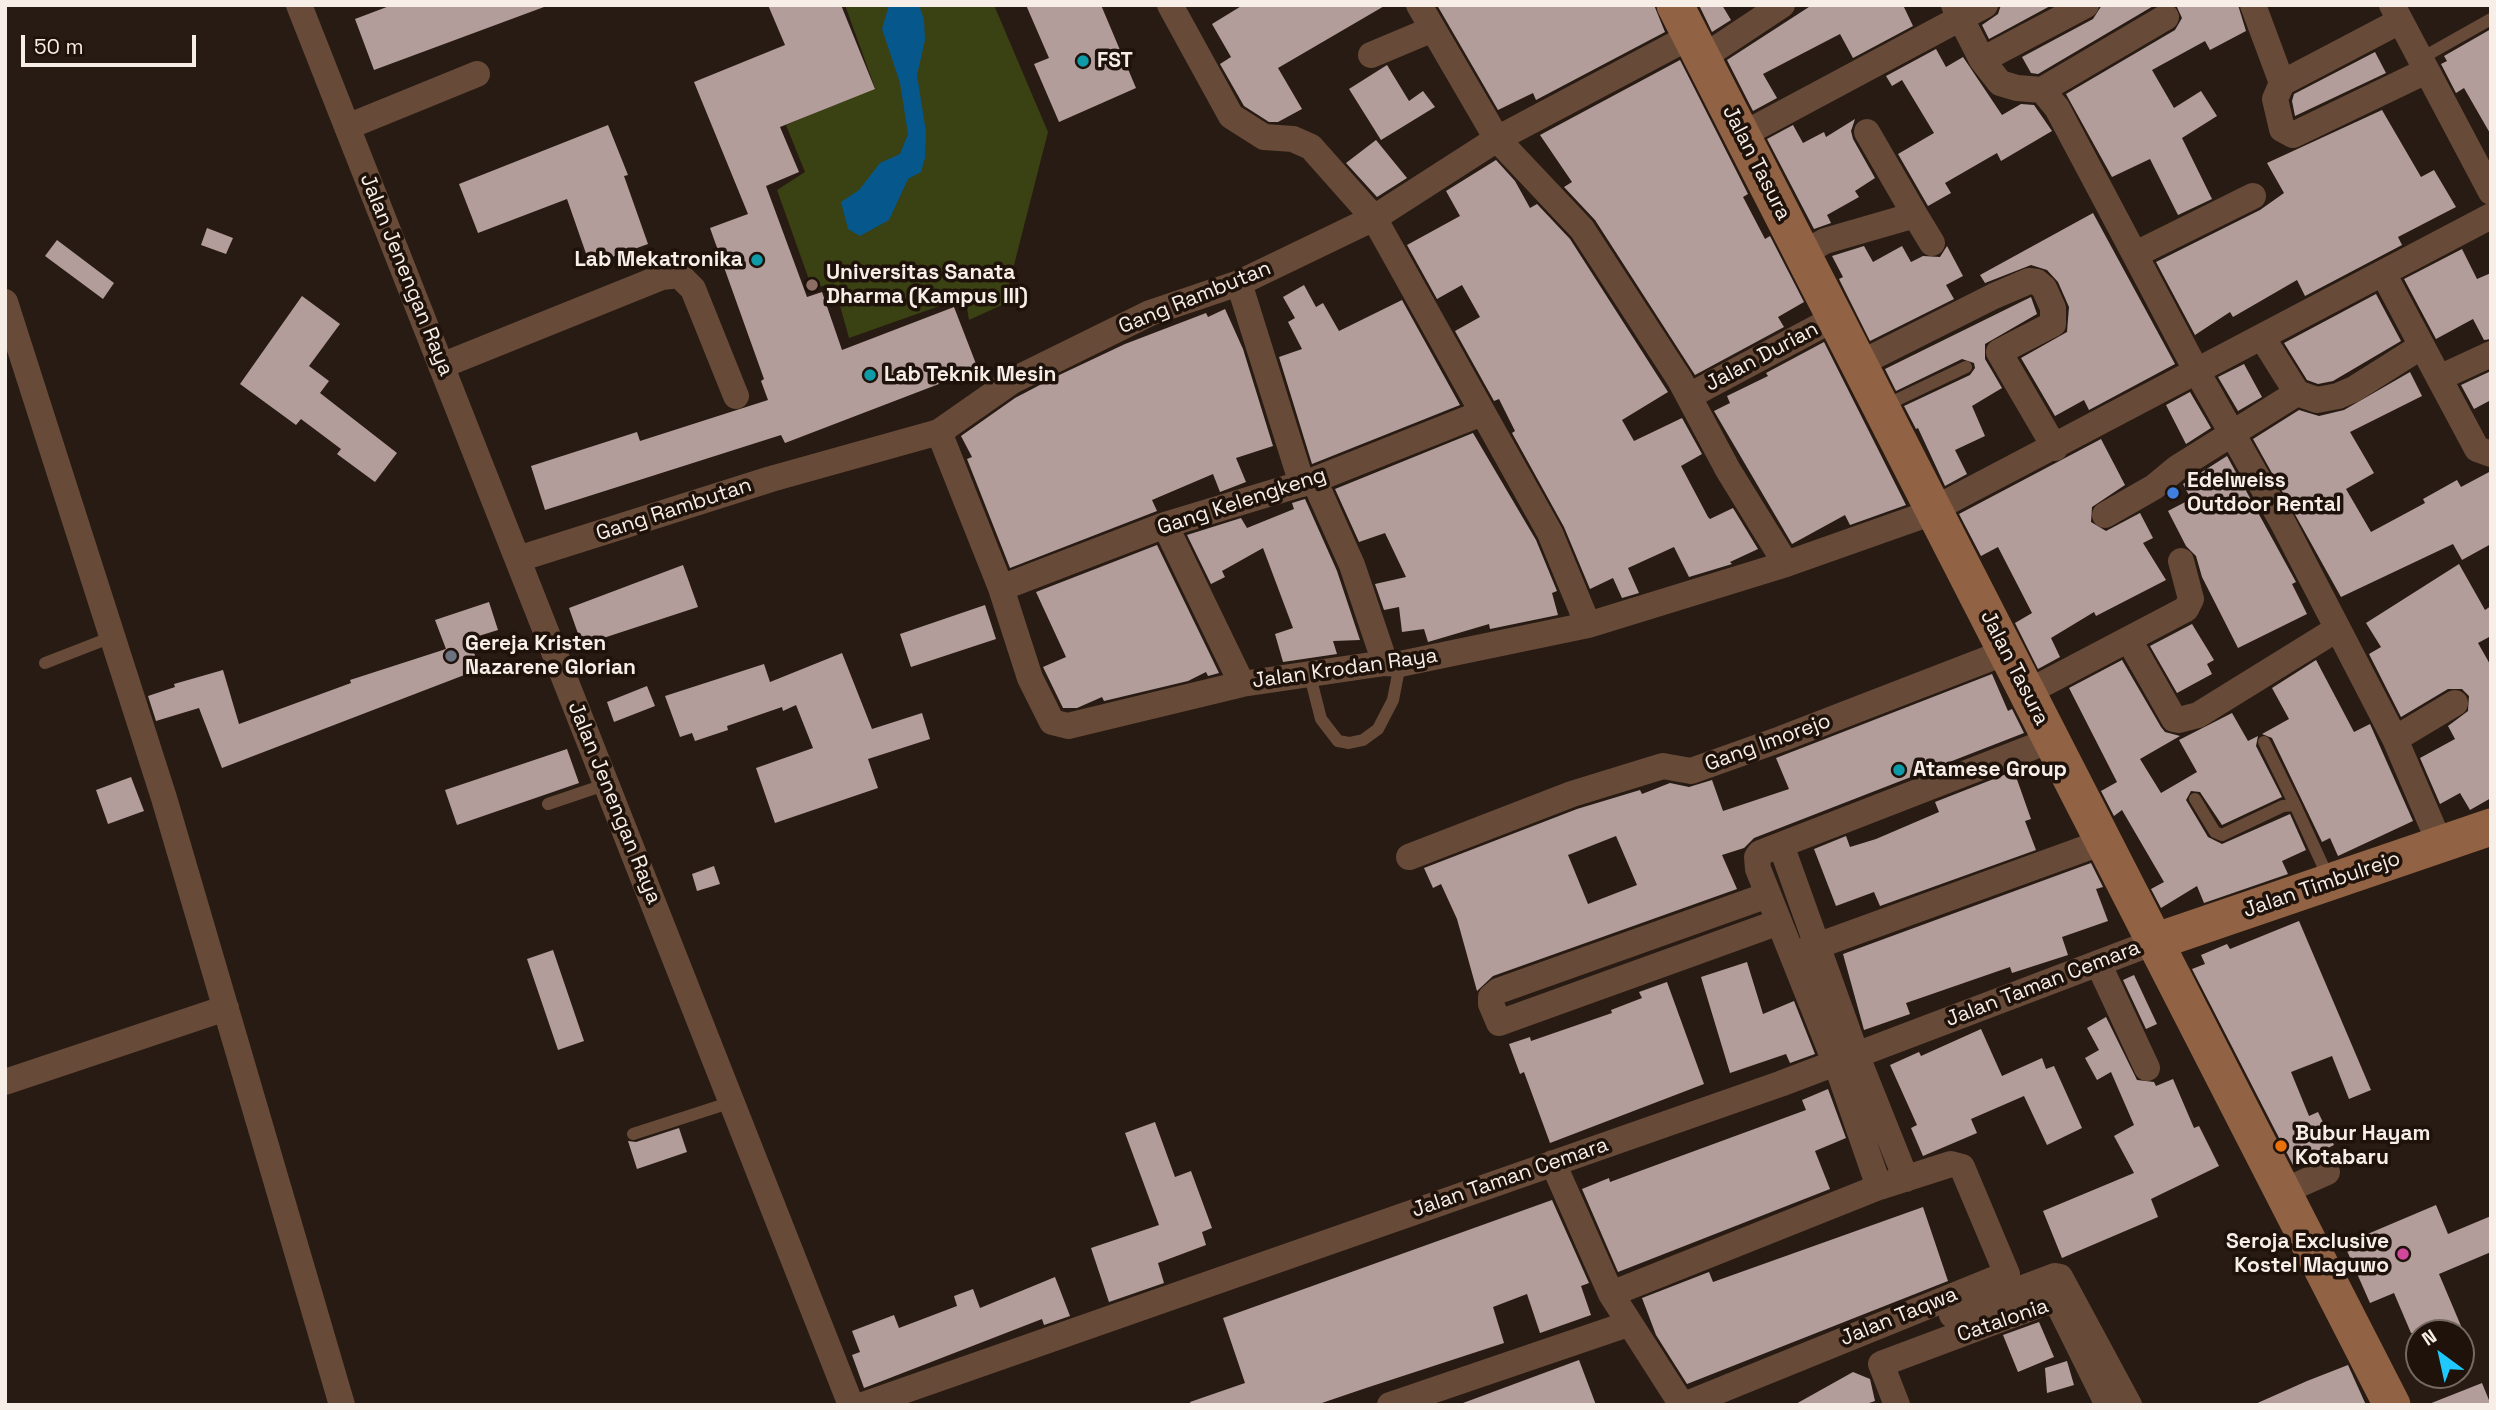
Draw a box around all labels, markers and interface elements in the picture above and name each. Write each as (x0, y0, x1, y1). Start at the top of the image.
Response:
scale bar (24, 21, 200, 65)
text: 50 m (34, 33, 84, 60)
place label: FST (1097, 48, 1133, 74)
marker: FST (1075, 53, 1091, 69)
street label: Jalan Tasura (1716, 101, 1796, 225)
street label: Jalan Jenengan Raya (354, 170, 458, 380)
place label: Lab Mekatronika (574, 247, 743, 273)
marker: Lab Mekatronika (749, 252, 765, 268)
street label: Gang Rambutan (1115, 256, 1275, 340)
place label: Universitas Sanata Dharma (Kampus III) (826, 260, 1028, 310)
marker: Universitas Sanata Dharma (Kampus III) (804, 277, 820, 293)
street label: Jalan Durian (1701, 317, 1823, 397)
place label: Lab Teknik Mesin (884, 362, 1056, 388)
marker: Lab Teknik Mesin (862, 367, 878, 383)
street label: Gang Kelengkeng (1154, 463, 1330, 541)
place label: Edelweiss Outdoor Rental (2187, 468, 2341, 518)
street label: Gang Rambutan (593, 473, 755, 547)
marker: Edelweiss Outdoor Rental (2165, 485, 2181, 501)
street label: Jalan Tasura (1974, 606, 2054, 730)
place label: Gereja Kristen Nazarene Glorian (465, 631, 636, 681)
street label: Jalan Krodan Raya (1251, 644, 1439, 694)
marker: Gereja Kristen Nazarene Glorian (443, 648, 459, 664)
street label: Jalan Jenengan Raya (562, 698, 666, 908)
street label: Gang Imorejo (1702, 709, 1834, 777)
place label: Atamese Group (1913, 757, 2067, 783)
marker: Atamese Group (1891, 762, 1907, 778)
street label: Jalan Timbulrejo (2240, 846, 2404, 924)
street label: Jalan Taman Cemara (1942, 935, 2144, 1033)
place label: Bubur Hayam Kotabaru (2295, 1121, 2430, 1171)
street label: Jalan Taman Cemara (1408, 1133, 1612, 1223)
marker: Bubur Hayam Kotabaru (2273, 1138, 2289, 1154)
place label: Seroja Exclusive Kostel Maguwo (2226, 1229, 2389, 1279)
marker: Seroja Exclusive Kostel Maguwo (2395, 1246, 2411, 1262)
street label: Jalan Taqwa (1837, 1282, 1961, 1352)
street label: Catalonia (1954, 1294, 2052, 1348)
north arrow (2405, 1319, 2475, 1389)
text: N (2417, 1324, 2442, 1352)

